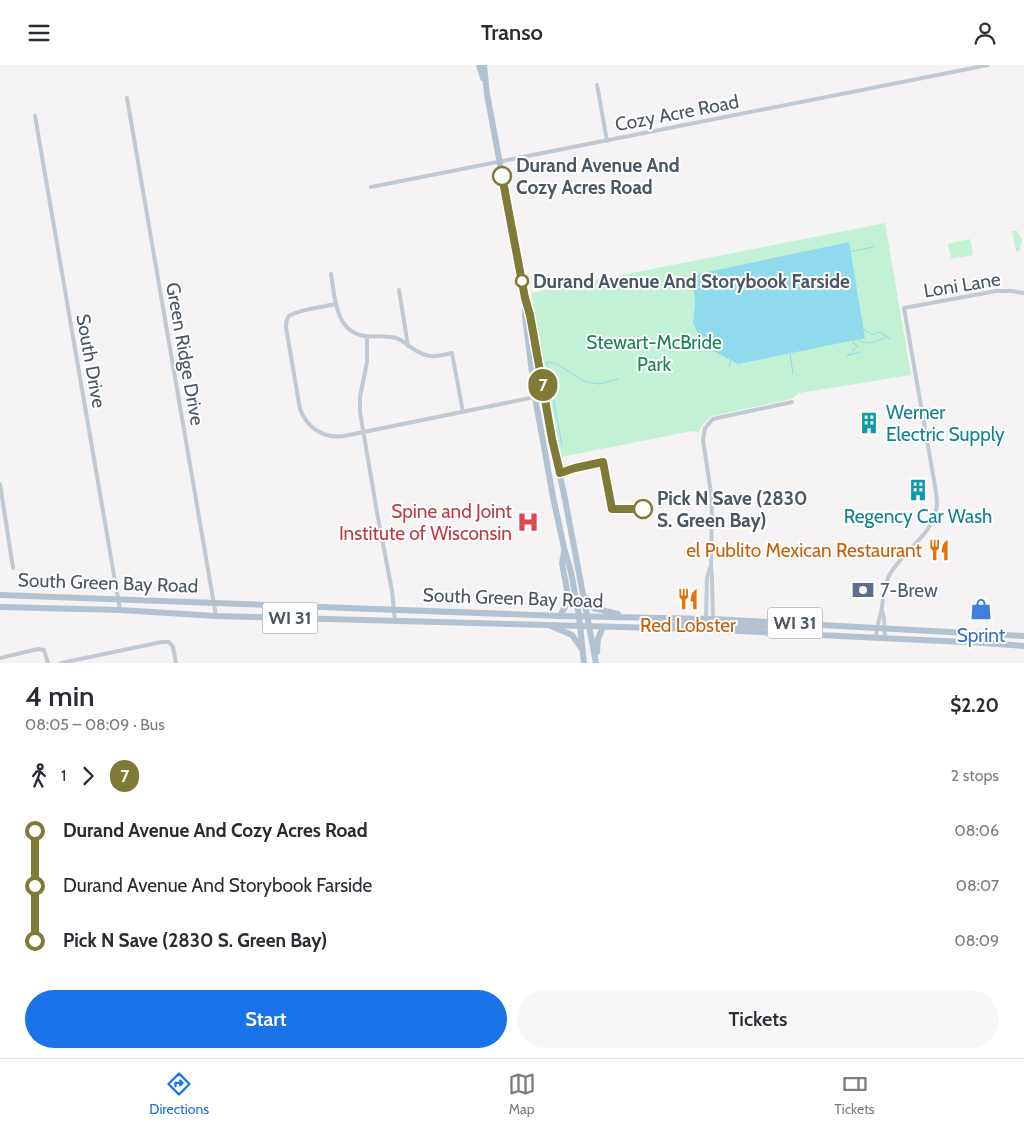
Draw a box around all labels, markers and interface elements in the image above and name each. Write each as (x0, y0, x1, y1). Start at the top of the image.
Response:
icon: menu (25, 19, 53, 47)
text: Transo (481, 19, 543, 46)
icon: person (971, 19, 999, 47)
street label: Cozy Acre Road (613, 90, 741, 136)
place label: Durand Avenue And Cozy Acres Road (516, 154, 680, 199)
marker: Durand Avenue And Cozy Acres Road (492, 166, 512, 186)
street label: Loni Lane (922, 268, 1002, 302)
place label: Durand Avenue And Storybook Farside (533, 270, 850, 293)
marker: Durand Avenue And Storybook Farside (515, 274, 529, 288)
street label: Green Ridge Drive (161, 281, 209, 428)
street label: South Drive (71, 312, 111, 410)
park label: Stewart-McBride Park (586, 331, 722, 376)
line badge: 7 (527, 369, 559, 401)
text: 7 (538, 374, 548, 396)
place label: Werner Electric Supply (886, 401, 1005, 446)
building icon: Werner Electric Supply (856, 410, 882, 436)
building icon: Regency Car Wash (905, 477, 931, 503)
place label: Pick N Save (2830 S. Green Bay) (657, 487, 807, 532)
marker: Pick N Save (2830 S. Green Bay) (633, 499, 653, 519)
place label: Spine and Joint Institute of Wisconsin (339, 500, 513, 545)
place label: Regency Car Wash (844, 505, 992, 528)
hospital icon: Spine and Joint Institute of Wisconsin (515, 509, 541, 535)
restaurant icon: el Publito Mexican Restaurant (926, 537, 952, 563)
place label: el Publito Mexican Restaurant (686, 539, 923, 562)
street label: South Green Bay Road (17, 568, 199, 598)
bank icon: 7-Brew (850, 577, 876, 603)
place label: 7-Brew (880, 579, 938, 602)
street label: South Green Bay Road (422, 583, 604, 613)
restaurant icon: Red Lobster (675, 586, 701, 612)
shop icon: Sprint (968, 596, 994, 622)
road number: WI 31 (262, 603, 318, 633)
road number: WI 31 (768, 607, 822, 639)
place label: Red Lobster (640, 614, 736, 637)
place label: Sprint (957, 624, 1006, 647)
text: 4 min (25, 679, 95, 713)
text: $2.20 (950, 694, 999, 717)
text: 08:05 – 08:09 · Bus (25, 715, 165, 734)
icon: walk (25, 762, 53, 790)
icon: forward (74, 762, 102, 790)
text: 7 (120, 765, 129, 787)
text: 1 (61, 766, 66, 785)
text: 2 stops (951, 766, 999, 785)
text: Durand Avenue And Cozy Acres Road (63, 819, 368, 842)
text: 08:06 (955, 821, 999, 840)
text: Durand Avenue And Storybook Farside (63, 874, 372, 897)
text: 08:07 (956, 876, 999, 895)
text: Pick N Save (2830 S. Green Bay) (63, 929, 327, 952)
text: 08:09 (955, 931, 999, 950)
button: Start (25, 990, 507, 1048)
button: Tickets (517, 990, 999, 1048)
tab: Directions (149, 1070, 209, 1118)
tab: Map (508, 1070, 536, 1118)
tab: Tickets (834, 1070, 875, 1118)

